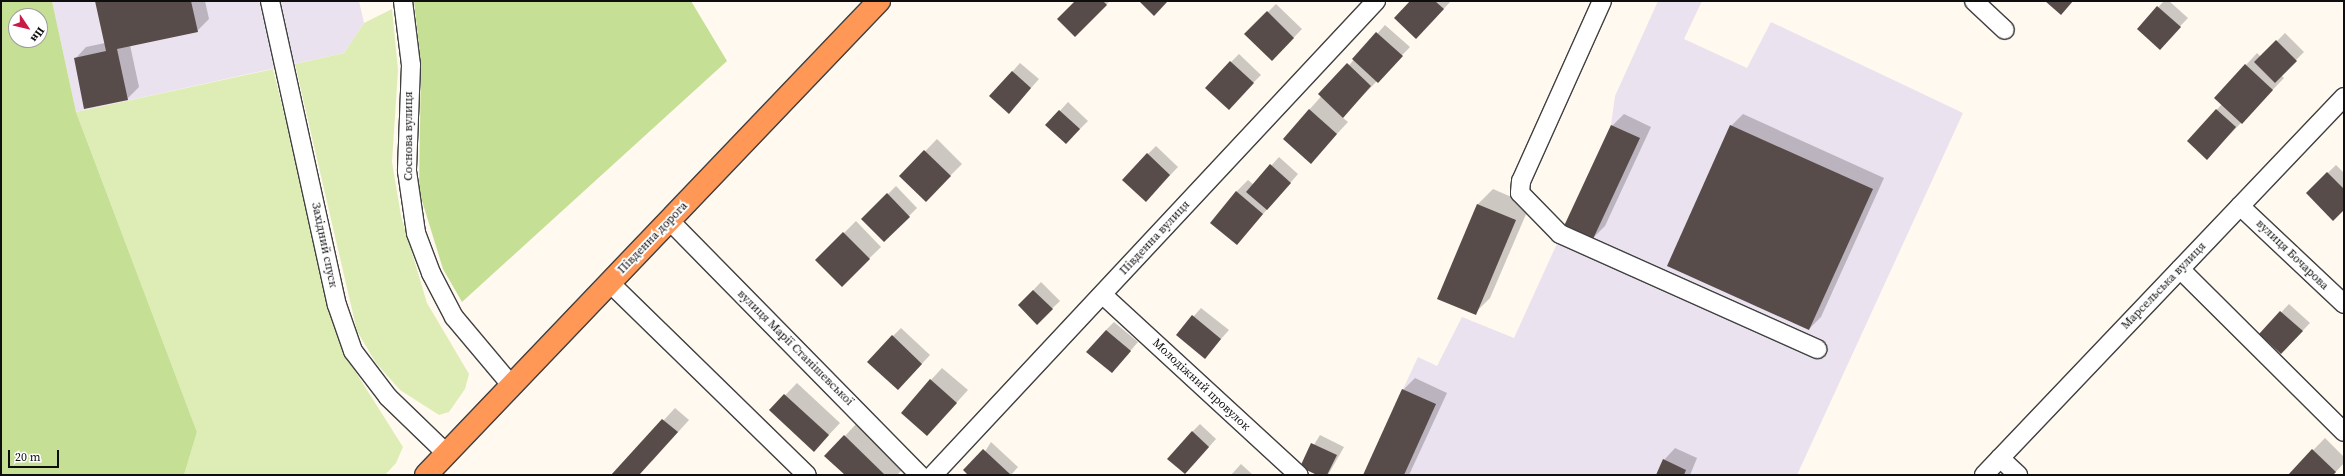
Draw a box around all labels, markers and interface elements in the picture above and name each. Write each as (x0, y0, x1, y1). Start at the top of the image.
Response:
north arrow (8, 8, 48, 48)
text: Пн (27, 24, 48, 45)
street label: Соснова вулиця (402, 91, 416, 181)
street label: Південна вулиця (1117, 198, 1193, 278)
street label: Південна дорога (615, 199, 691, 277)
street label: Західний спуск (308, 201, 340, 289)
street label: вулиця Бочарова (2253, 217, 2331, 293)
street label: Марсельська вулиця (2119, 239, 2209, 333)
street label: вулиця Марії Станішевської (734, 287, 856, 409)
street label: Молодіжний провулок (1149, 336, 1253, 434)
scale bar (10, 442, 61, 468)
text: 20 m (15, 449, 41, 465)

